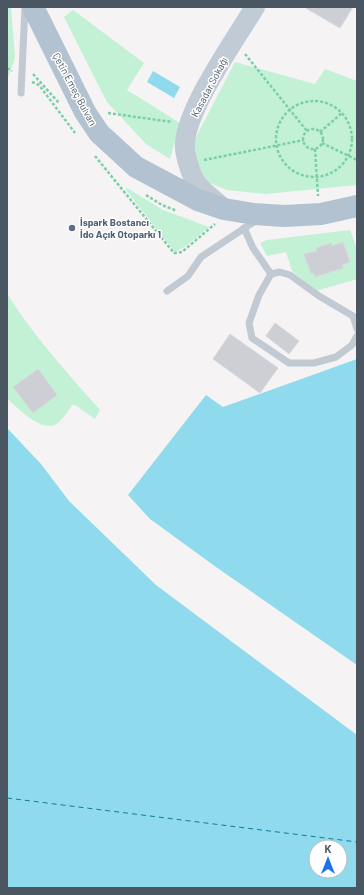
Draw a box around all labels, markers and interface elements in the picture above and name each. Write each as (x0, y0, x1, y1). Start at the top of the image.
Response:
street label: Çetin Emeç Bulvarı (51, 50, 99, 128)
street label: Kasadar Sokağı (188, 55, 230, 119)
place label: İspark Bostancı İdo Açık Otoparkı 1 (80, 216, 161, 240)
marker: İspark Bostancı İdo Açık Otoparkı 1 (67, 223, 77, 233)
north arrow (308, 839, 348, 879)
text: K (325, 842, 332, 855)

